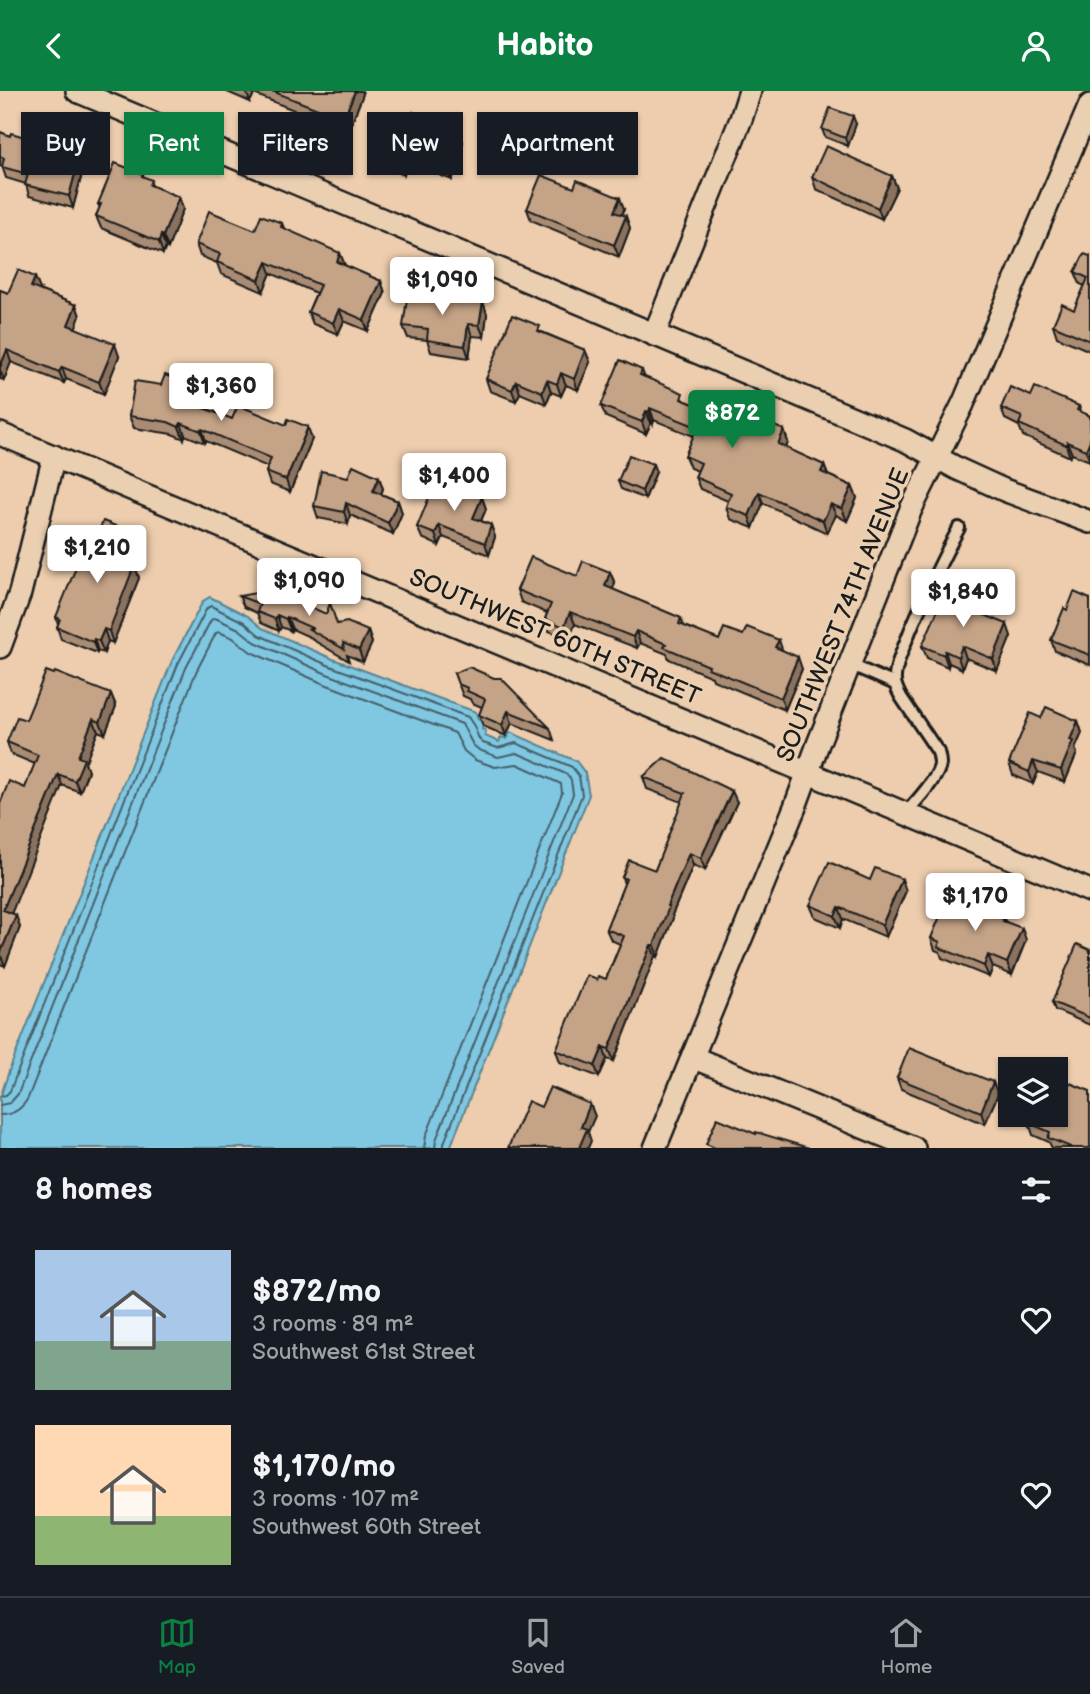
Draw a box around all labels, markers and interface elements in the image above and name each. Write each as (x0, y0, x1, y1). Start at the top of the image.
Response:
text: Habito (496, 26, 594, 65)
icon: back (35, 27, 73, 65)
icon: person (1017, 27, 1055, 65)
chip: Buy (21, 112, 110, 175)
chip: Rent (124, 112, 224, 175)
chip: Filters (238, 112, 353, 175)
chip: New (367, 112, 463, 175)
chip: Apartment (477, 112, 638, 175)
pin: $1,090 (385, 257, 499, 317)
text: $1,090 (406, 266, 478, 294)
pin: $1,360 (164, 363, 278, 423)
text: $1,360 (185, 372, 257, 400)
pin: $872 (691, 391, 773, 450)
text: $872 (704, 399, 760, 427)
pin: $1,400 (397, 453, 511, 513)
text: $1,400 (418, 462, 490, 490)
street label: SOUTHWEST 74TH AVENUE (771, 464, 915, 766)
pin: $1,210 (40, 525, 154, 585)
text: $1,210 (63, 534, 131, 562)
pin: $1,090 (252, 559, 366, 618)
street label: SOUTHWEST 60TH STREET (405, 562, 706, 712)
text: $1,090 (273, 567, 345, 595)
pin: $1,840 (906, 569, 1020, 629)
text: $1,840 (927, 578, 999, 606)
pin: $1,170 (918, 873, 1032, 933)
text: $1,170 (942, 882, 1008, 910)
map controls (998, 1057, 1068, 1127)
button: layers (998, 1057, 1068, 1127)
icon: filters (1017, 1171, 1055, 1209)
text: 8 homes (35, 1172, 152, 1208)
text: $872/mo (252, 1274, 381, 1310)
icon: home (91, 1278, 175, 1362)
icon: heart (1017, 1301, 1055, 1339)
text: 3 rooms · 89 m² (252, 1310, 414, 1338)
text: Southwest 61st Street (252, 1338, 475, 1366)
text: $1,170/mo (252, 1449, 396, 1485)
icon: home (91, 1453, 175, 1537)
icon: heart (1017, 1476, 1055, 1514)
text: 3 rooms · 107 m² (252, 1485, 419, 1513)
text: Southwest 60th Street (252, 1513, 481, 1541)
tab: Map (158, 1614, 196, 1679)
tab: Saved (512, 1614, 565, 1679)
tab: Home (881, 1614, 932, 1679)

